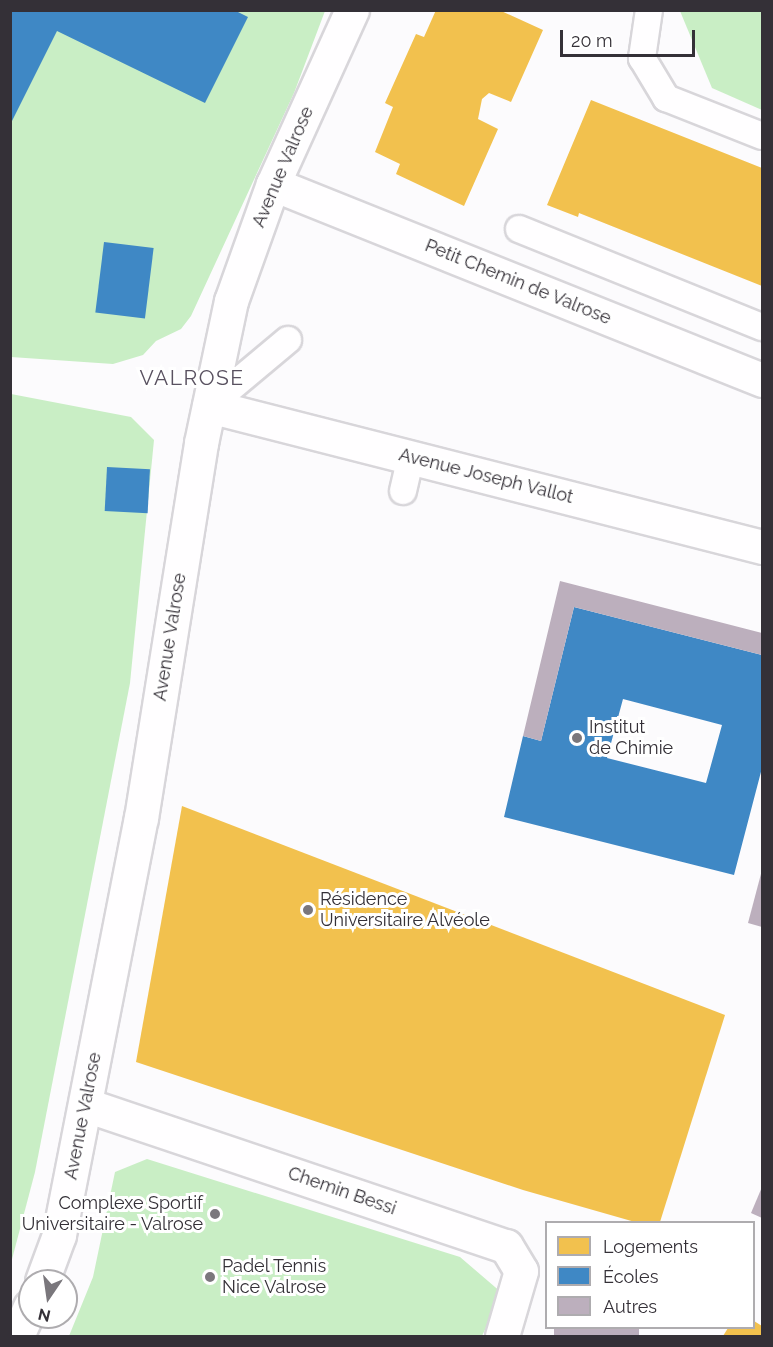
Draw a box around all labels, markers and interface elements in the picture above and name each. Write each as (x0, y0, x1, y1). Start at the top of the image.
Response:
scale bar (563, 18, 698, 56)
text: 20 m (571, 30, 613, 51)
street label: Avenue Valrose (248, 103, 318, 231)
street label: Petit Chemin de Valrose (422, 235, 614, 329)
district label: VALROSE (140, 365, 244, 391)
street label: Avenue Joseph Vallot (396, 444, 576, 508)
street label: Avenue Valrose (149, 571, 191, 703)
place label: Institut de Chimie (589, 717, 673, 760)
marker: Institut de Chimie (570, 731, 584, 745)
place label: Résidence Universitaire Alvéole (320, 889, 490, 932)
marker: Résidence Universitaire Alvéole (301, 903, 315, 917)
street label: Avenue Valrose (60, 1050, 106, 1182)
street label: Chemin Bessi (285, 1162, 399, 1220)
place label: Complexe Sportif Universitaire - Valrose (21, 1193, 203, 1236)
marker: Complexe Sportif Universitaire - Valrose (208, 1207, 222, 1221)
legend (545, 1221, 755, 1329)
text: Logements (603, 1236, 698, 1257)
place label: Padel Tennis Nice Valrose (222, 1256, 327, 1298)
text: Écoles (603, 1266, 658, 1287)
north arrow (18, 1269, 78, 1329)
marker: Padel Tennis Nice Valrose (203, 1270, 217, 1284)
text: Autres (603, 1296, 657, 1317)
text: N (36, 1304, 52, 1326)

